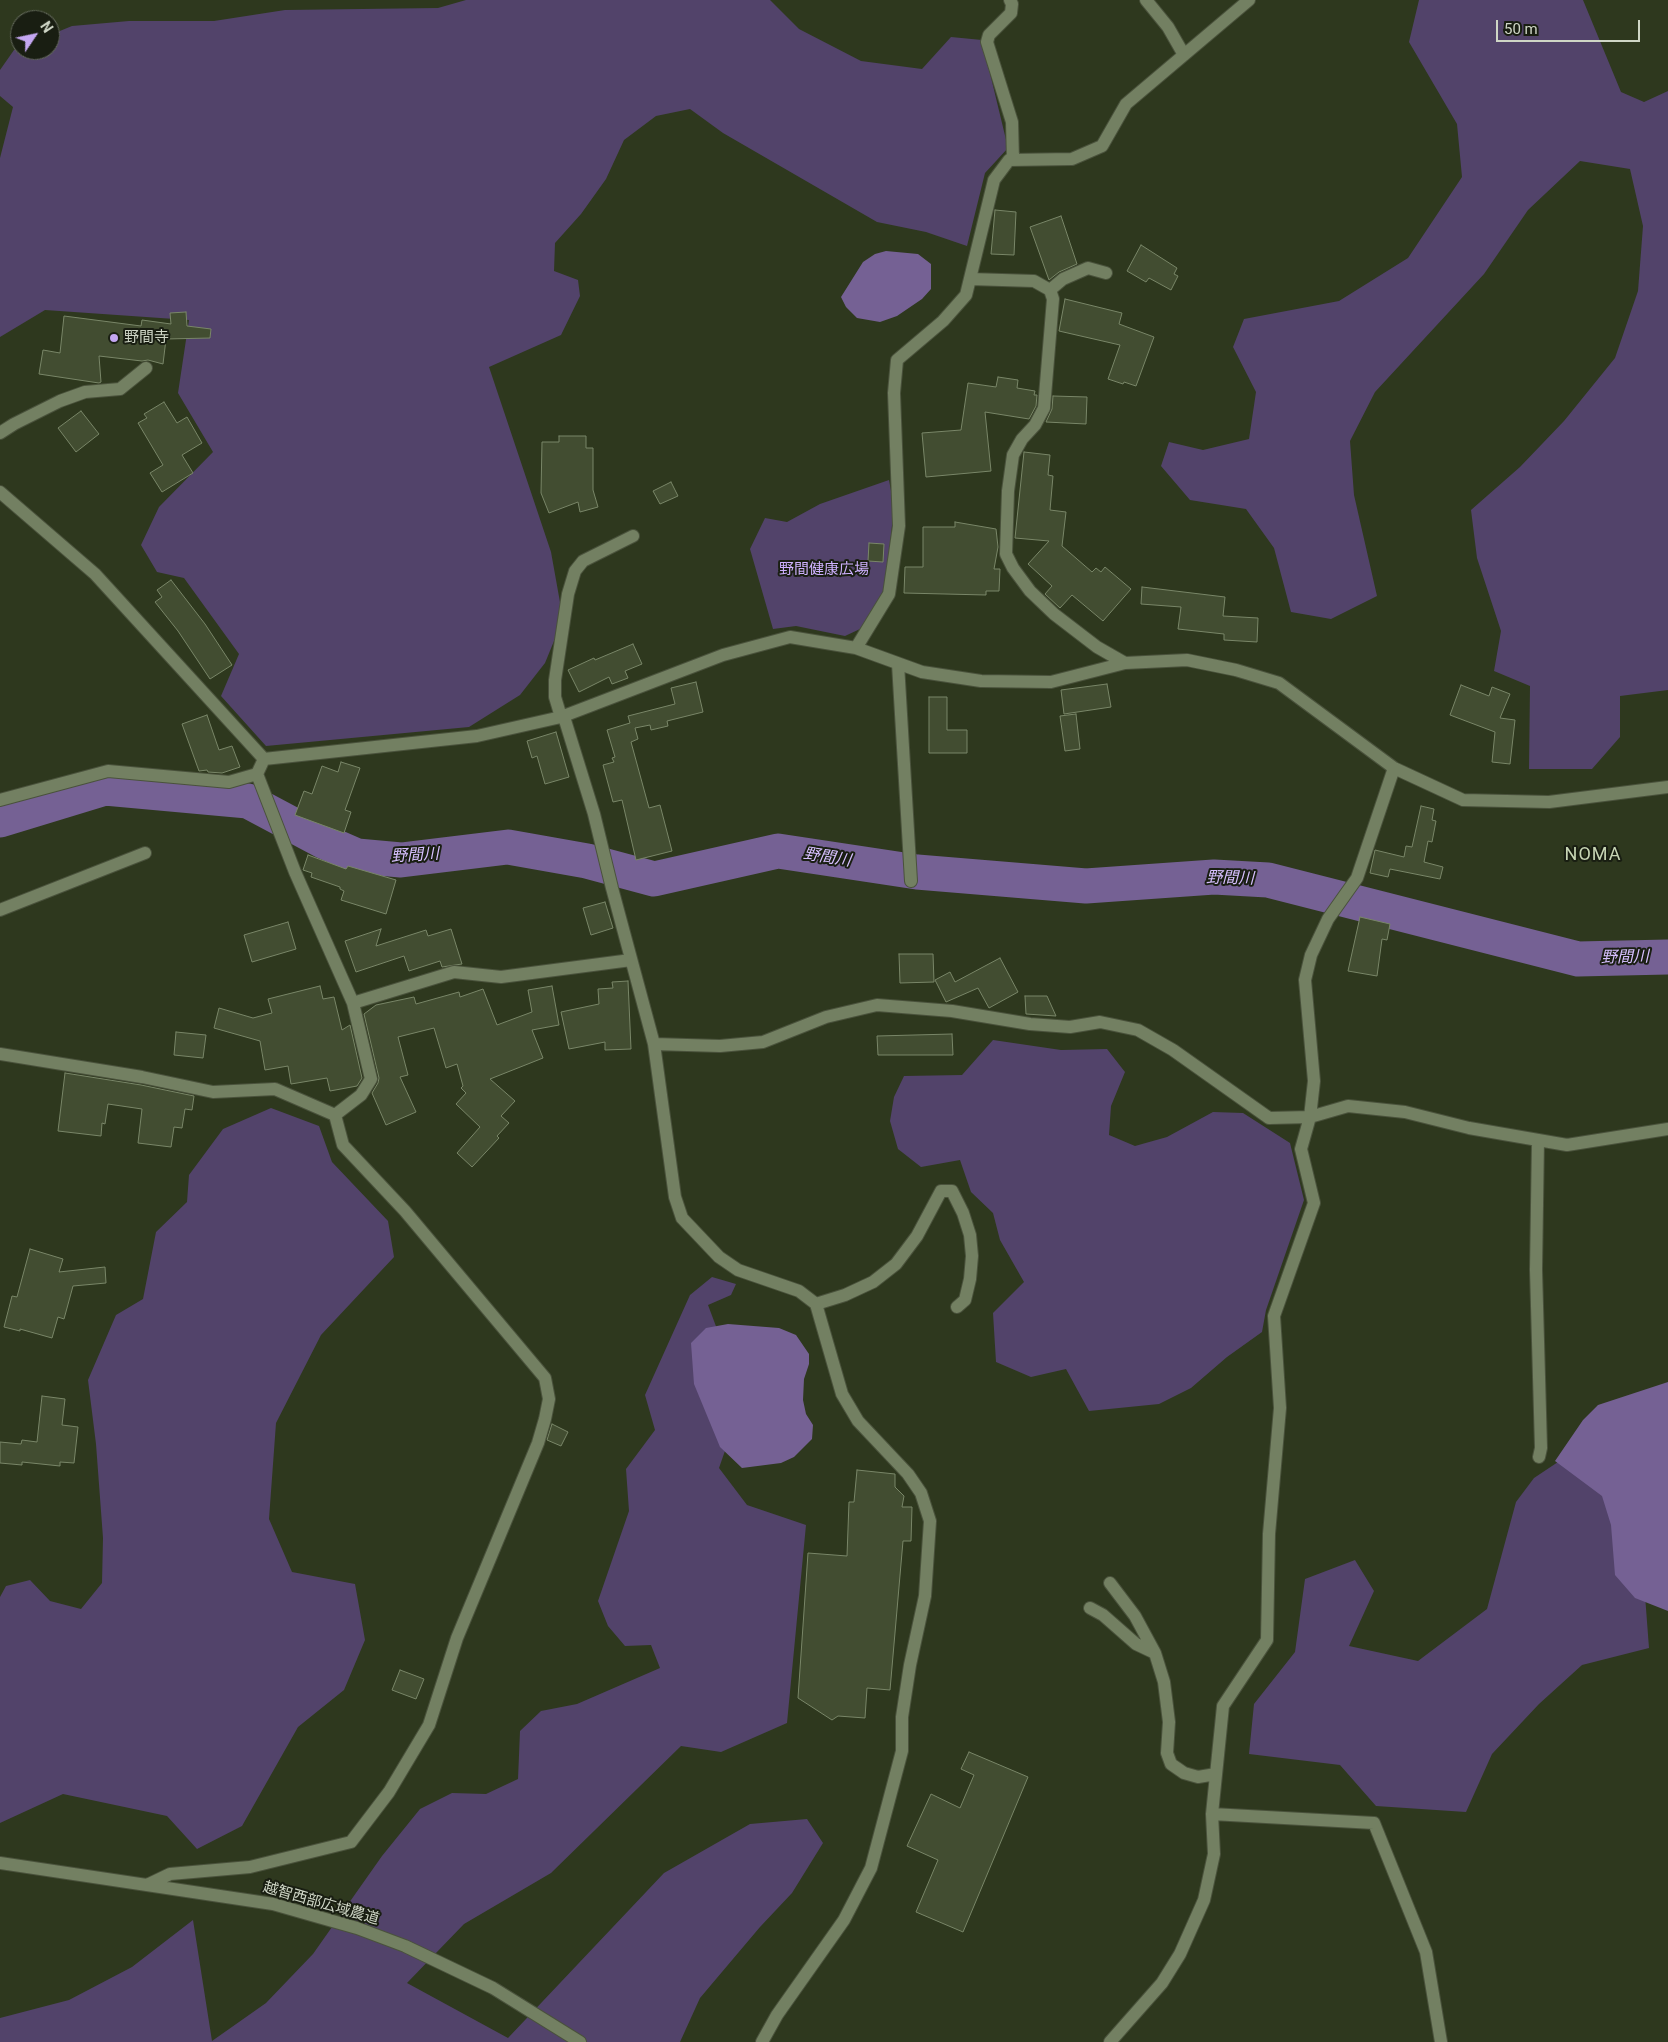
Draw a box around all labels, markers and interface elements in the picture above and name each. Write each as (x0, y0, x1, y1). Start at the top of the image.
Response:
north arrow (10, 10, 60, 60)
scale bar (1498, 10, 1642, 42)
text: N (37, 19, 56, 36)
text: 50 m (1504, 20, 1538, 38)
place label: 野間寺 (124, 329, 169, 347)
marker: 野間寺 (108, 332, 120, 344)
park label: 野間健康広場 (779, 561, 869, 579)
district label: NOMA (1564, 844, 1622, 866)
water label: 野間川 (391, 845, 439, 867)
water label: 野間川 (802, 845, 852, 871)
water label: 野間川 (1206, 869, 1254, 889)
water label: 野間川 (1601, 948, 1649, 968)
street label: 越智西部広域農道 (261, 1879, 381, 1929)

